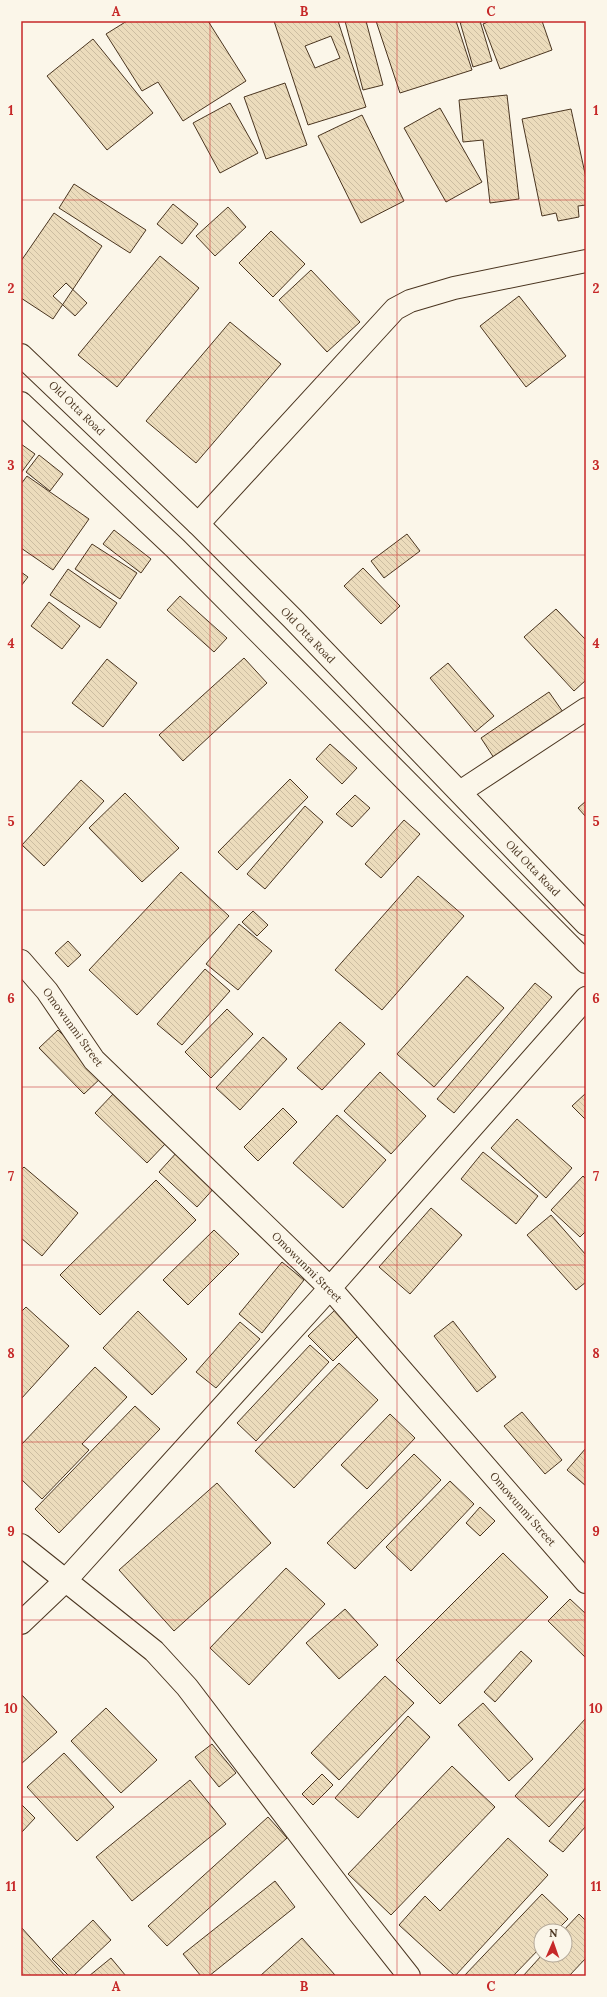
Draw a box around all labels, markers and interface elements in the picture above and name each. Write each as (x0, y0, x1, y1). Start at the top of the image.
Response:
text: A (112, 3, 121, 20)
text: B (300, 3, 309, 20)
text: C (487, 3, 496, 20)
text: 1 (8, 102, 14, 119)
text: 1 (593, 102, 599, 119)
text: 2 (8, 280, 15, 297)
text: 2 (593, 280, 600, 297)
street label: Old Otta Road (46, 378, 108, 439)
text: 3 (7, 457, 15, 474)
text: 3 (592, 457, 600, 474)
street label: Old Otta Road (278, 604, 339, 666)
text: 4 (7, 635, 15, 652)
text: 4 (592, 635, 600, 652)
text: 5 (7, 813, 15, 830)
text: 5 (592, 813, 600, 830)
street label: Old Otta Road (503, 837, 564, 899)
street label: Omowunmi Street (40, 985, 107, 1070)
text: 6 (7, 990, 15, 1007)
text: 6 (592, 990, 600, 1007)
text: 7 (8, 1168, 14, 1185)
text: 7 (593, 1168, 599, 1185)
street label: Omowunmi Street (269, 1229, 346, 1306)
text: 8 (7, 1345, 15, 1362)
text: 8 (592, 1345, 600, 1362)
street label: Omowunmi Street (487, 1469, 560, 1550)
text: 9 (7, 1523, 15, 1540)
text: 9 (592, 1523, 600, 1540)
text: 10 (4, 1700, 18, 1717)
text: 10 (589, 1700, 603, 1717)
text: 11 (6, 1878, 16, 1895)
text: 11 (591, 1878, 601, 1895)
north arrow (533, 1923, 573, 1963)
text: N (549, 1926, 558, 1940)
text: A (112, 1978, 121, 1995)
text: B (300, 1978, 309, 1995)
text: C (487, 1978, 496, 1995)

